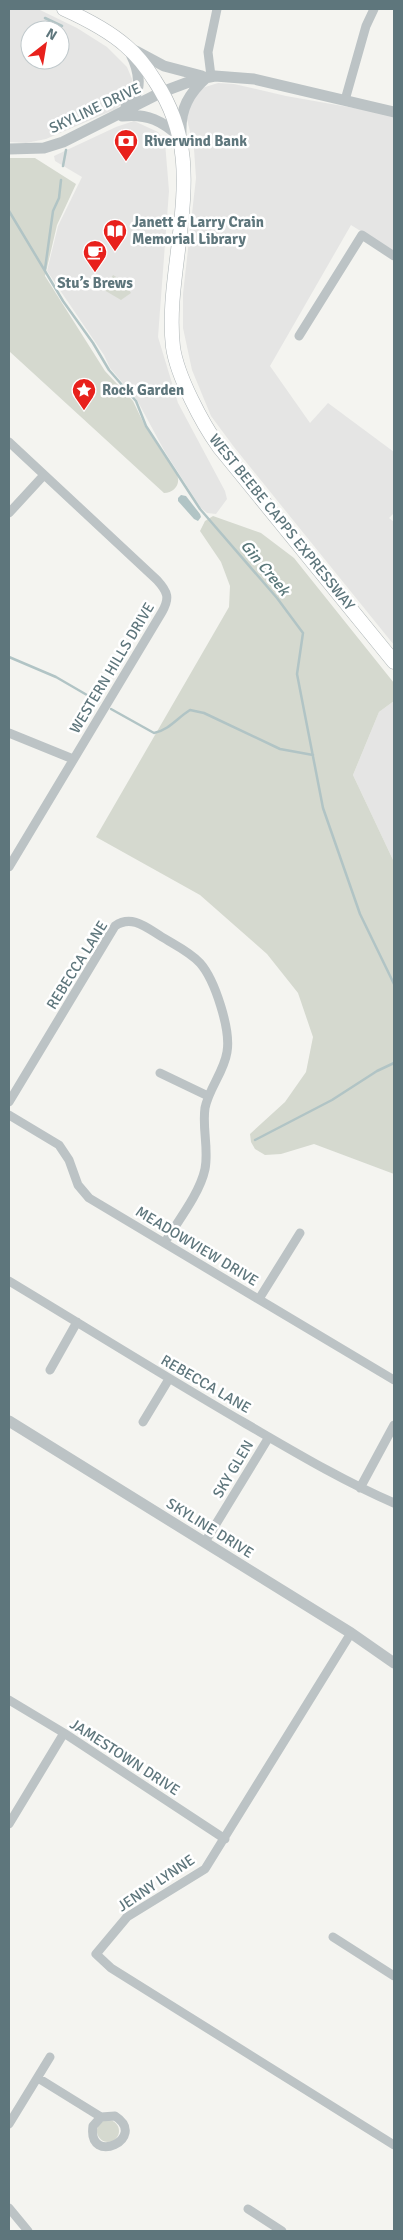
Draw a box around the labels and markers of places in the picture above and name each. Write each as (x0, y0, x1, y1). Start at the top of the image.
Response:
bank icon: Riverwind Bank (113, 128, 139, 162)
place label: Riverwind Bank (144, 132, 247, 150)
place label: Janett & Larry Crain Memorial Library (132, 213, 264, 248)
library icon: Janett & Larry Crain Memorial Library (102, 218, 128, 252)
cafe icon: Stu’s Brews (82, 239, 108, 273)
place label: Stu’s Brews (57, 274, 133, 292)
place icon: Rock Garden (71, 377, 97, 411)
place label: Rock Garden (102, 381, 184, 399)

